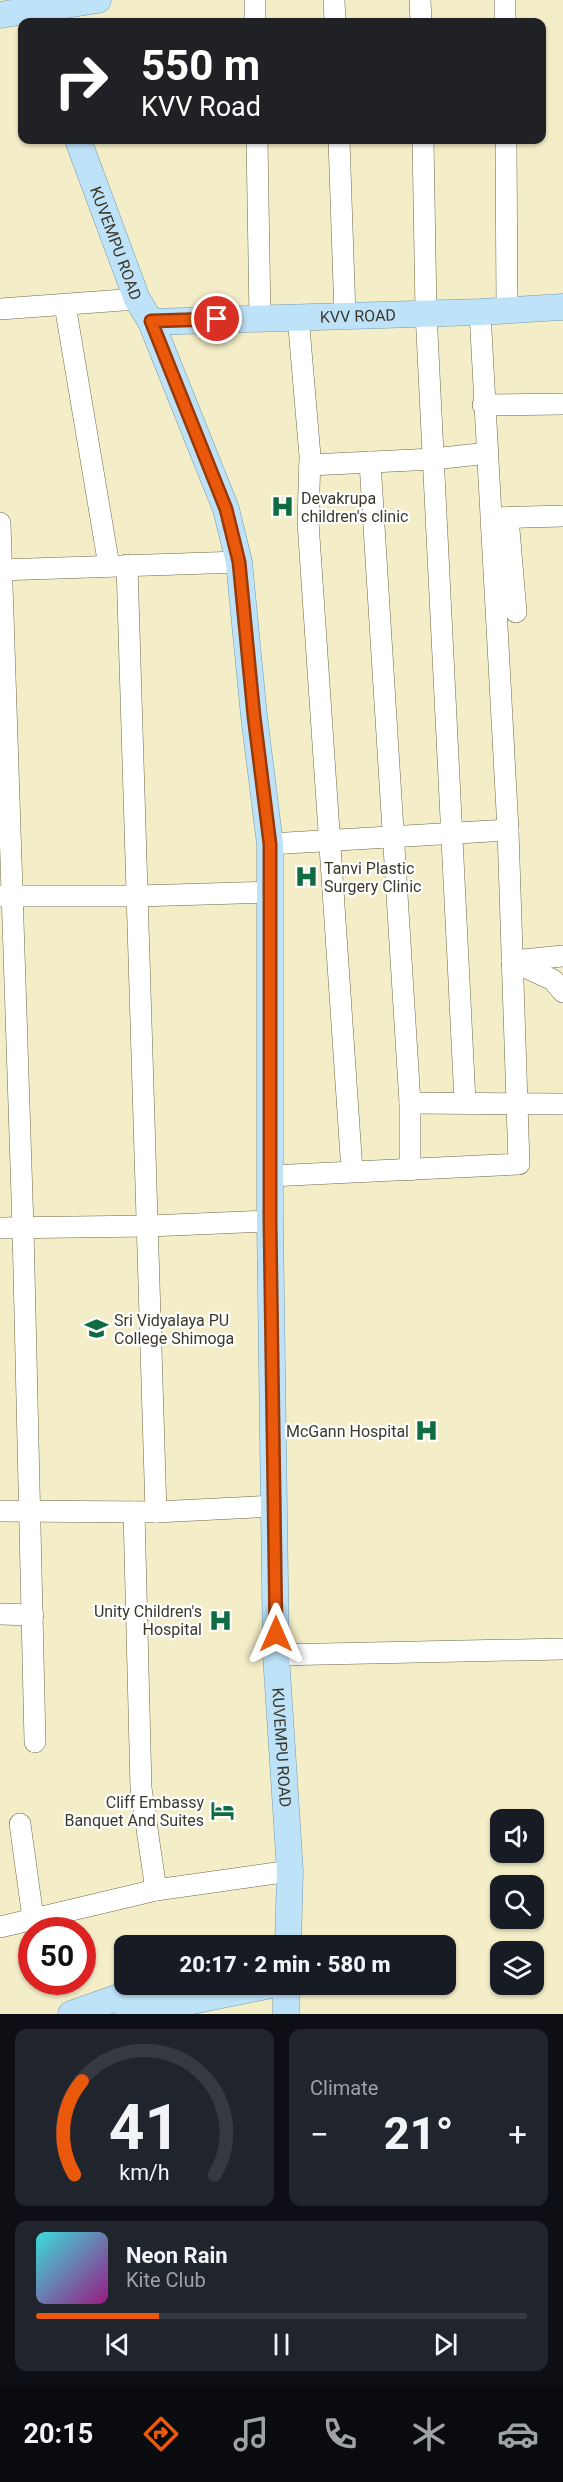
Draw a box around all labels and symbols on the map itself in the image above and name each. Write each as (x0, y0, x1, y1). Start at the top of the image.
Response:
street label: KUVEMPU ROAD (87, 184, 146, 303)
pin (191, 293, 242, 344)
street label: KVV ROAD (320, 305, 396, 326)
place label: Devakrupa children's clinic (301, 489, 408, 526)
hospital icon: Devakrupa children's clinic (270, 494, 296, 520)
place label: Tanvi Plastic Surgery Clinic (324, 859, 421, 896)
hospital icon: Tanvi Plastic Surgery Clinic (293, 864, 319, 890)
place label: Sri Vidyalaya PU College Shimoga (114, 1311, 234, 1348)
school or university icon: Sri Vidyalaya PU College Shimoga (83, 1316, 109, 1342)
hospital icon: McGann Hospital (414, 1418, 440, 1444)
place label: McGann Hospital (286, 1422, 409, 1441)
place label: Unity Children's Hospital (94, 1602, 202, 1639)
position arrow (244, 1602, 308, 1666)
hospital icon: Unity Children's Hospital (207, 1607, 233, 1633)
street label: KUVEMPU ROAD (269, 1687, 295, 1808)
place label: Cliff Embassy Banquet And Suites (64, 1793, 204, 1830)
hotel icon: Cliff Embassy Banquet And Suites (209, 1798, 235, 1824)
speed limit sign: 50 (18, 1917, 96, 1995)

